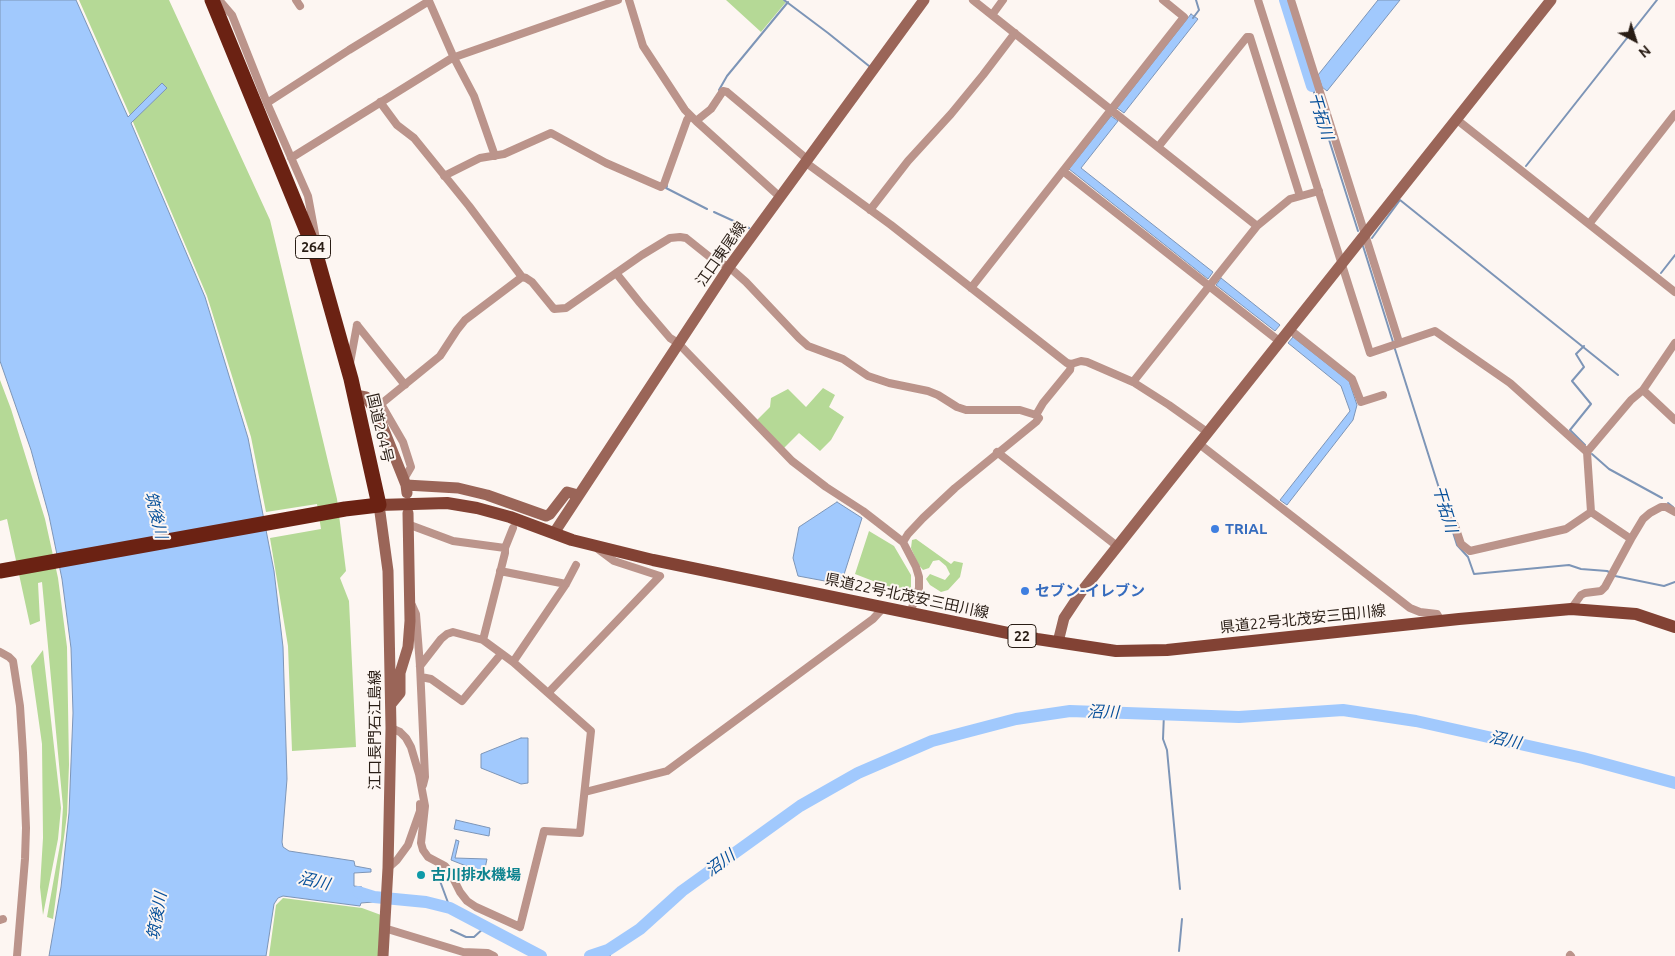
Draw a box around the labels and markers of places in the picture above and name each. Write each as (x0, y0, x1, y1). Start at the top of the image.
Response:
place label: TRIAL (1225, 520, 1267, 538)
marker: TRIAL (1209, 523, 1221, 535)
place label: セブン-イレブン (1035, 582, 1145, 600)
marker: セブン-イレブン (1019, 585, 1031, 597)
place label: 古川排水機場 (431, 866, 521, 884)
marker: 古川排水機場 (415, 869, 427, 881)

